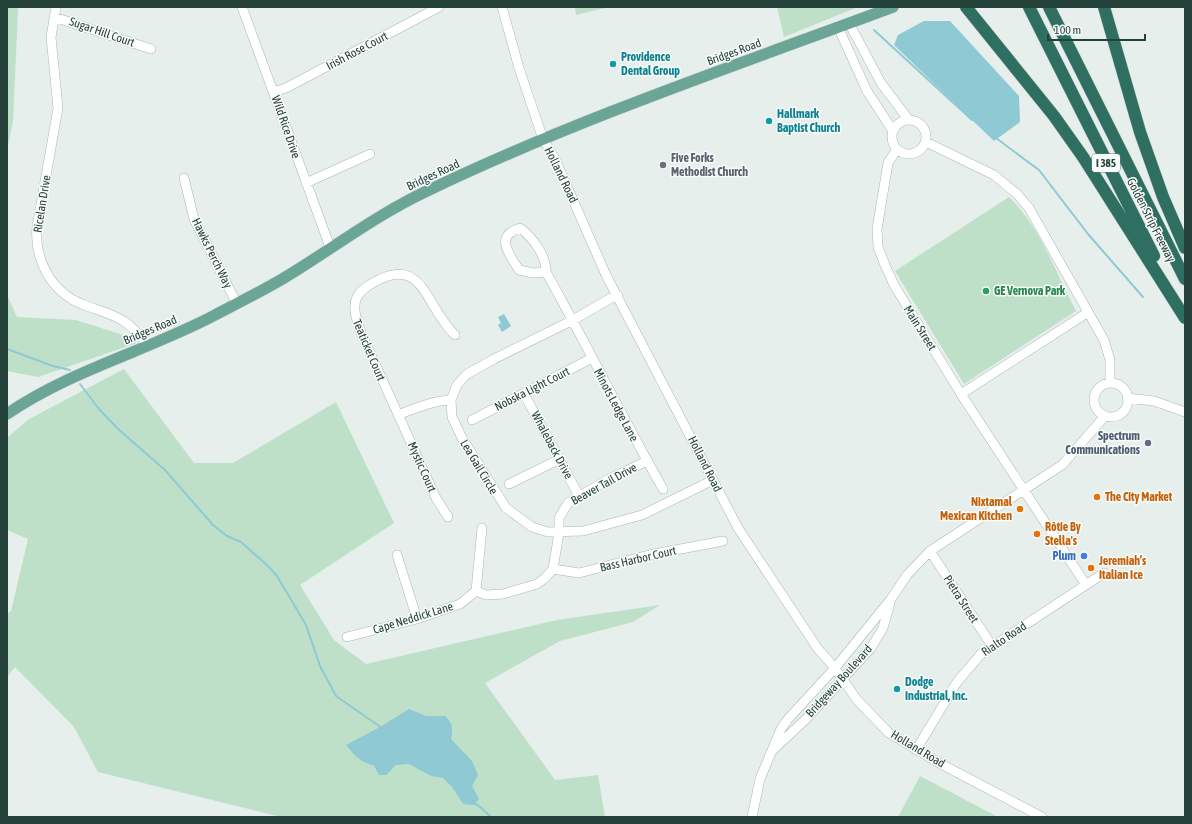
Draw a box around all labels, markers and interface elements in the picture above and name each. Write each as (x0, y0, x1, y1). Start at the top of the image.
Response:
street label: Sugar Hill Court (68, 14, 137, 50)
scale bar (1048, 16, 1145, 42)
text: 100 m (1054, 23, 1081, 37)
street label: Irish Rose Court (324, 29, 391, 73)
street label: Bridges Road (705, 36, 763, 68)
place label: Providence Dental Group (621, 50, 680, 78)
marker: Providence Dental Group (608, 59, 618, 69)
street label: Wild Rice Drive (269, 94, 303, 160)
place label: Hallmark Baptist Church (777, 107, 841, 135)
marker: Hallmark Baptist Church (764, 116, 774, 126)
street label: Holland Road (541, 145, 581, 205)
place label: Five Forks Methodist Church (671, 151, 748, 179)
road number: I 385 (1092, 154, 1120, 172)
street label: Bridges Road (404, 157, 462, 193)
marker: Five Forks Methodist Church (658, 160, 668, 170)
street label: Ricelan Drive (31, 174, 53, 234)
street label: Golden Strip Freeway (1124, 176, 1178, 264)
street label: Hawks Perch Way (189, 216, 235, 290)
place label: GE Vernova Park (994, 284, 1066, 298)
marker: GE Vernova Park (981, 286, 991, 296)
street label: Main Street (901, 303, 940, 353)
street label: Bridges Road (121, 312, 179, 348)
street label: Teaticket Court (350, 317, 388, 383)
street label: Nobska Light Court (492, 364, 572, 414)
street label: Minots Ledge Lane (591, 366, 641, 444)
street label: Whaleback Drive (528, 409, 576, 481)
place label: Spectrum Communications (1065, 429, 1141, 457)
street label: Holland Road (685, 434, 725, 494)
street label: Lea Gail Circle (457, 437, 501, 497)
marker: Spectrum Communications (1143, 438, 1153, 448)
street label: Mystic Court (405, 440, 439, 495)
street label: Beaver Tail Drive (569, 460, 639, 508)
place label: The City Market (1105, 490, 1173, 504)
marker: The City Market (1092, 492, 1102, 502)
place label: Nixtamal Mexican Kitchen (940, 495, 1013, 523)
marker: Nixtamal Mexican Kitchen (1015, 504, 1025, 514)
place label: Rôtie By Stella's (1045, 520, 1081, 548)
marker: Rôtie By Stella's (1032, 529, 1042, 539)
street label: Bass Harbor Court (599, 543, 678, 575)
place label: Plum (1053, 549, 1076, 563)
marker: Plum (1079, 551, 1089, 561)
place label: Jeremiah’s Italian Ice (1098, 554, 1147, 582)
marker: Jeremiah’s Italian Ice (1086, 563, 1096, 573)
street label: Pietra Street (940, 572, 982, 626)
street label: Cape Neddick Lane (371, 599, 455, 637)
street label: Rialto Road (979, 619, 1029, 659)
street label: Bridgeway Boulevard (803, 642, 875, 720)
place label: Dodge Industrial, Inc. (905, 675, 967, 703)
marker: Dodge Industrial, Inc. (892, 684, 902, 694)
street label: Holland Road (888, 727, 948, 771)

